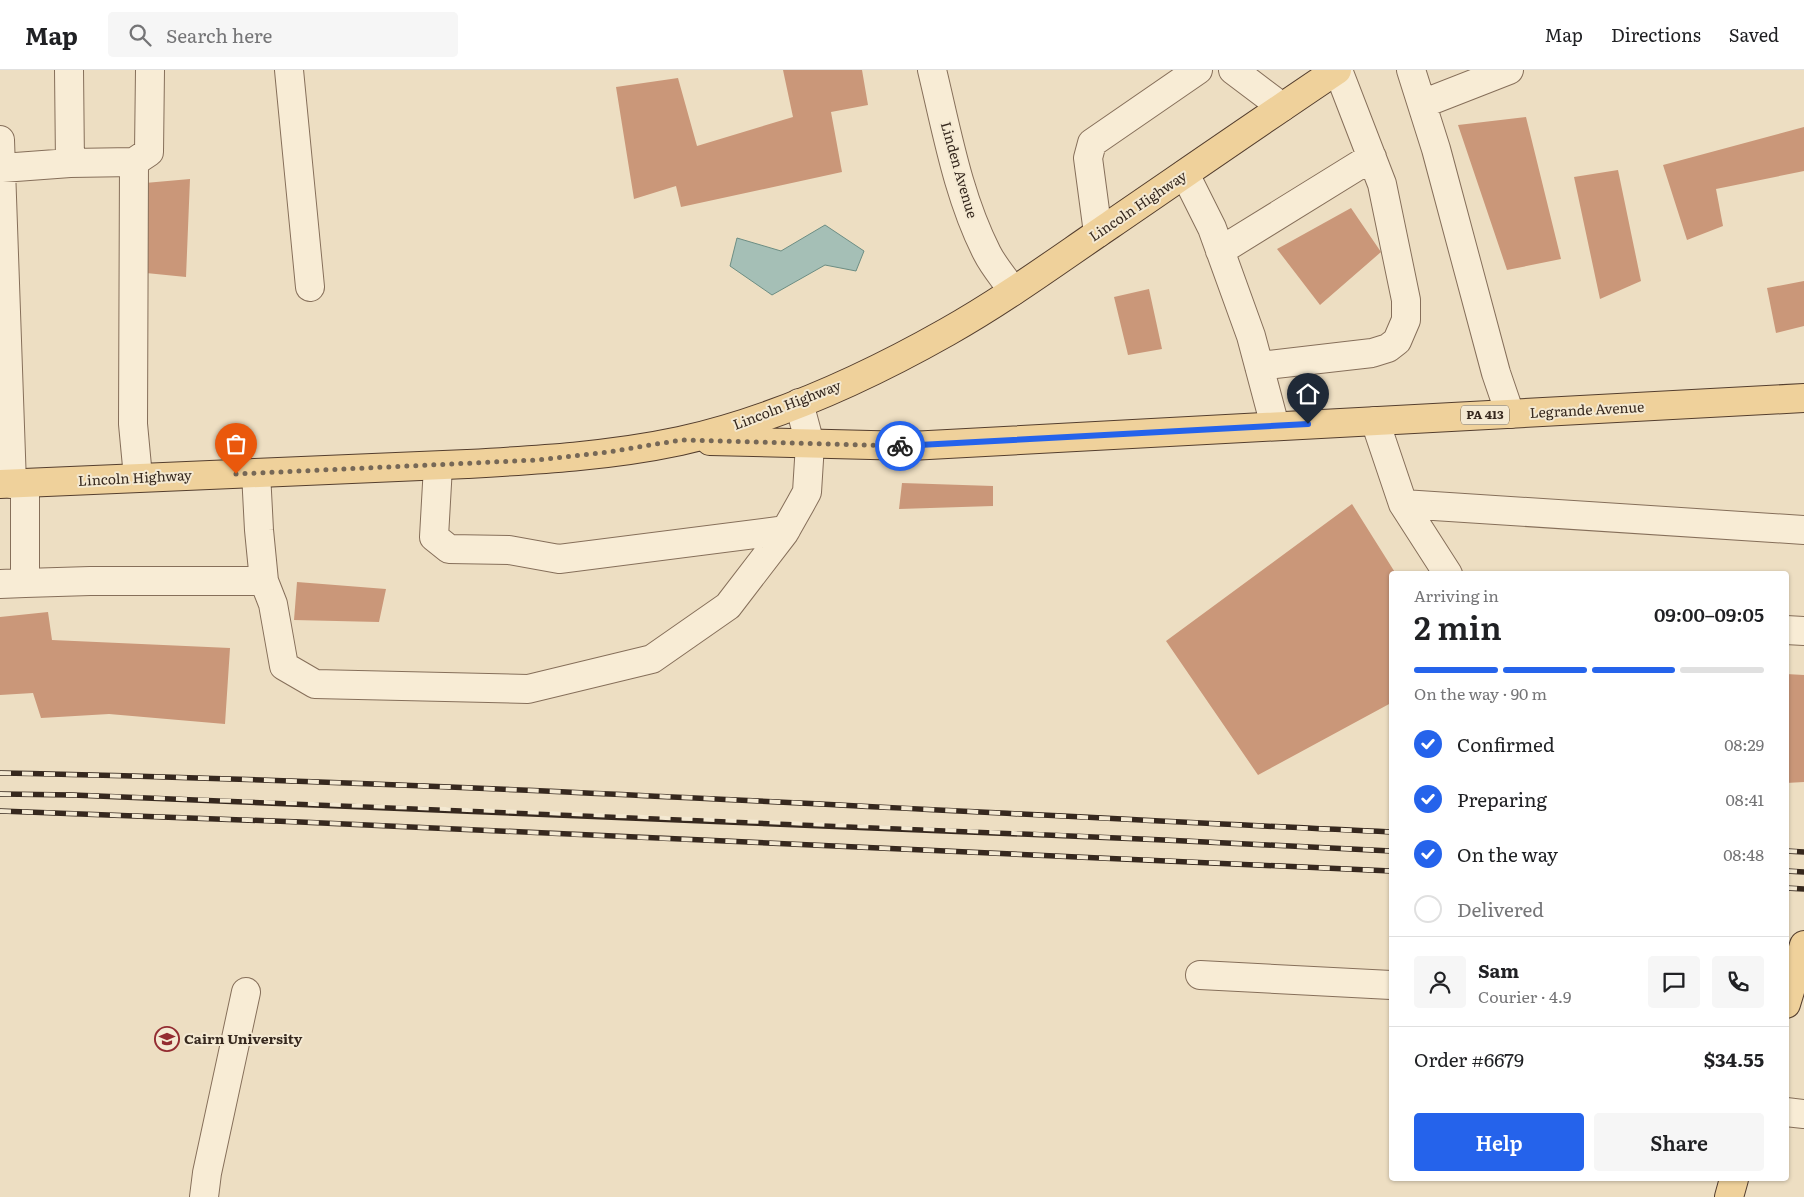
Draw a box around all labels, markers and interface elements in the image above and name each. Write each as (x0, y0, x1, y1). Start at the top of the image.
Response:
search box (108, 12, 458, 57)
text: Map (25, 17, 78, 52)
icon: search (126, 21, 154, 49)
text: Search here (166, 21, 272, 49)
text: Map (1545, 21, 1583, 48)
text: Directions (1611, 21, 1701, 48)
text: Saved (1729, 21, 1779, 48)
street label: Linden Avenue (937, 119, 983, 220)
street label: Lincoln Highway (1085, 165, 1191, 245)
pin (1287, 373, 1329, 424)
street label: Lincoln Highway (730, 374, 844, 434)
icon: home (1294, 380, 1322, 408)
street label: Legrande Avenue (1529, 396, 1645, 422)
road number: PA 413 (1461, 406, 1509, 424)
courier (875, 421, 925, 471)
pin (215, 423, 257, 474)
icon: bag (222, 430, 250, 458)
icon: bike (886, 432, 914, 460)
street label: Lincoln Highway (78, 464, 193, 490)
text: Arriving in (1414, 583, 1499, 607)
text: 09:00–09:05 (1654, 600, 1764, 628)
text: 2 min (1414, 602, 1502, 650)
text: On the way · 90 m (1414, 681, 1547, 705)
icon: check (1414, 730, 1442, 758)
text: Confirmed (1457, 730, 1555, 758)
text: 08:29 (1724, 732, 1764, 756)
icon: check (1414, 785, 1442, 813)
text: Preparing (1457, 785, 1547, 813)
text: 08:41 (1726, 787, 1764, 811)
icon: check (1414, 840, 1442, 868)
text: On the way (1457, 840, 1558, 868)
text: 08:48 (1723, 842, 1764, 866)
text: Delivered (1457, 895, 1544, 923)
button: person (1414, 956, 1466, 1008)
text: Sam (1478, 956, 1519, 984)
button: chat (1648, 956, 1700, 1008)
button: phone (1712, 956, 1764, 1008)
text: Courier · 4.9 (1478, 984, 1571, 1008)
school or university icon: Cairn University (154, 1026, 180, 1052)
place label: Cairn University (184, 1028, 303, 1048)
text: Order #6679 (1414, 1045, 1524, 1073)
text: $34.55 (1704, 1045, 1764, 1073)
button: Help (1414, 1113, 1584, 1171)
button: Share (1594, 1113, 1764, 1171)

